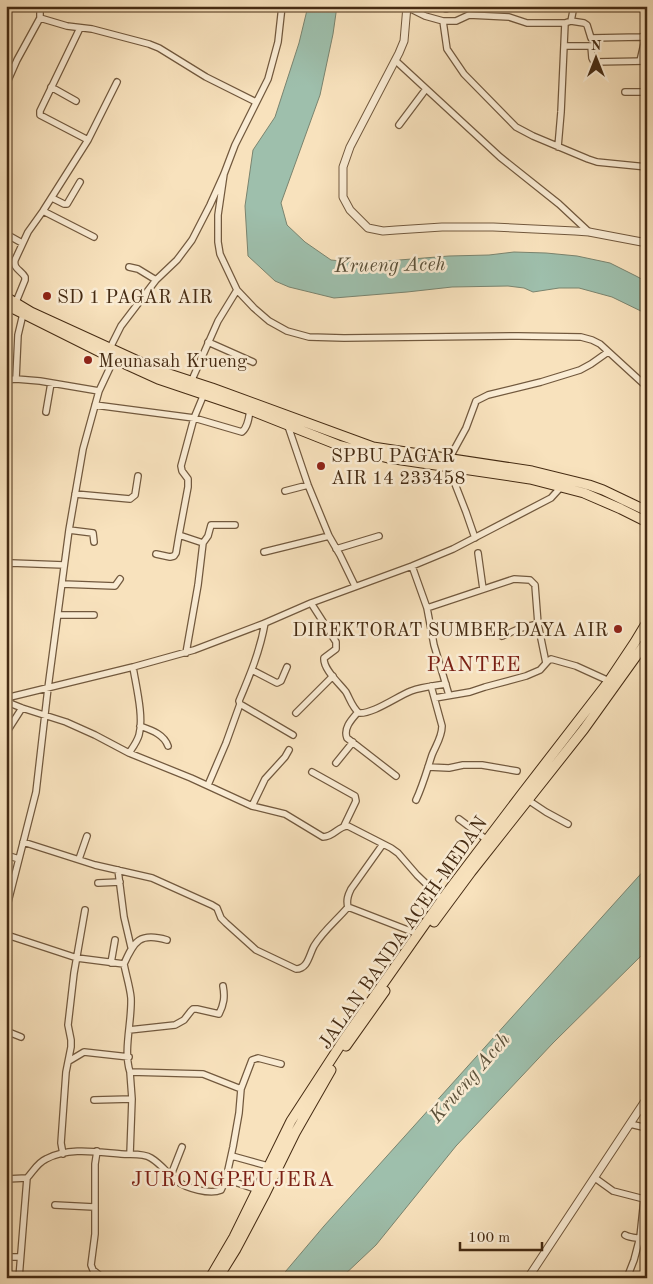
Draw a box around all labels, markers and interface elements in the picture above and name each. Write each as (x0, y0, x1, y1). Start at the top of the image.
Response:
north arrow (570, 32, 620, 82)
text: N (591, 39, 602, 53)
water label: Krueng Aceh (333, 255, 446, 277)
place label: SD 1 PAGAR AIR (57, 289, 213, 308)
marker: SD 1 PAGAR AIR (41, 290, 53, 302)
place label: Meunasah Krueng (98, 353, 248, 372)
marker: Meunasah Krueng (82, 354, 94, 366)
place label: SPBU PAGAR AIR 14 233458 (331, 448, 465, 489)
marker: SPBU PAGAR AIR 14 233458 (315, 460, 327, 472)
place label: DIREKTORAT SUMBER DAYA AIR (292, 622, 608, 641)
marker: DIREKTORAT SUMBER DAYA AIR (612, 623, 624, 635)
district label: PANTEE (427, 655, 521, 676)
street label: JALAN BANDA ACEH-MEDAN (316, 813, 492, 1053)
water label: Krueng Aceh (426, 1030, 515, 1128)
district label: JURONGPEUJERA (131, 1170, 335, 1191)
scale bar (460, 1219, 543, 1251)
text: 100 m (468, 1231, 510, 1246)

